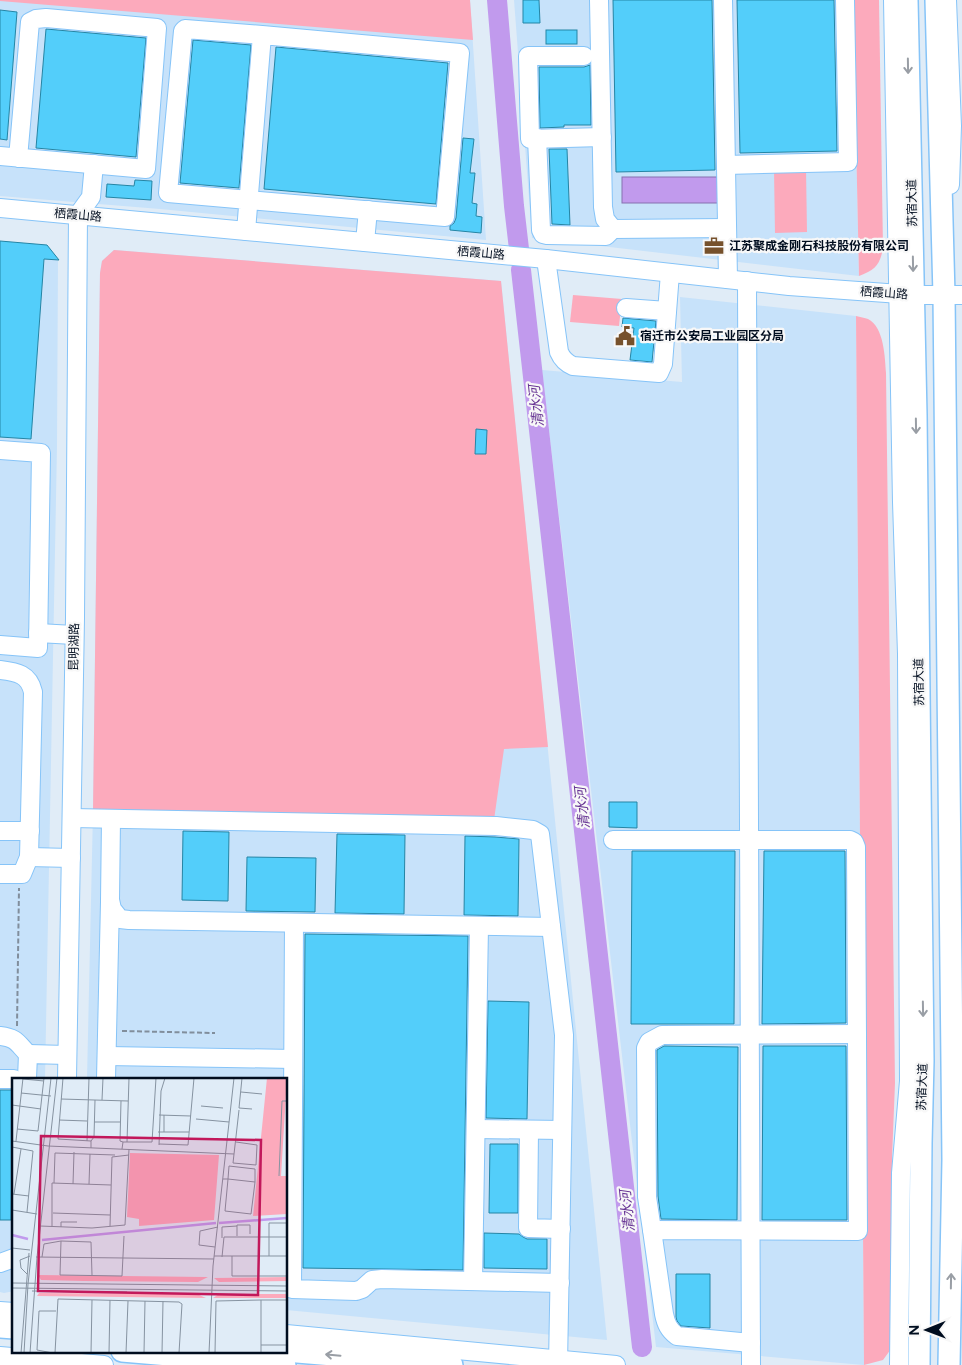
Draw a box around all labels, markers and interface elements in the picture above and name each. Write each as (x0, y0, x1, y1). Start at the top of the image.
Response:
one-way arrow (904, 58, 913, 74)
street label: 苏宿大道 (905, 179, 919, 227)
street label: 栖霞山路 (53, 206, 103, 224)
office icon: 江苏聚成金刚石科技股份有限公司 (703, 235, 725, 257)
place label: 江苏聚成金刚石科技股份有限公司 (729, 239, 909, 253)
street label: 栖霞山路 (456, 244, 506, 262)
one-way arrow (909, 255, 918, 271)
street label: 栖霞山路 (860, 284, 908, 302)
public building icon: 宿迁市公安局工业园区分局 (614, 325, 636, 347)
place label: 宿迁市公安局工业园区分局 (640, 329, 784, 343)
water label: 清水河 (526, 381, 547, 428)
one-way arrow (911, 418, 921, 434)
street label: 昆明湖路 (67, 623, 81, 671)
street label: 苏宿大道 (912, 658, 926, 706)
water label: 清水河 (572, 783, 593, 830)
one-way arrow (918, 1000, 928, 1016)
street label: 苏宿大道 (914, 1063, 930, 1111)
inset map (12, 1078, 288, 1352)
water label: 清水河 (617, 1186, 638, 1233)
one-way arrow (946, 1274, 956, 1290)
north arrow (902, 1305, 952, 1355)
text: N (906, 1325, 923, 1336)
one-way arrow (326, 1350, 342, 1360)

